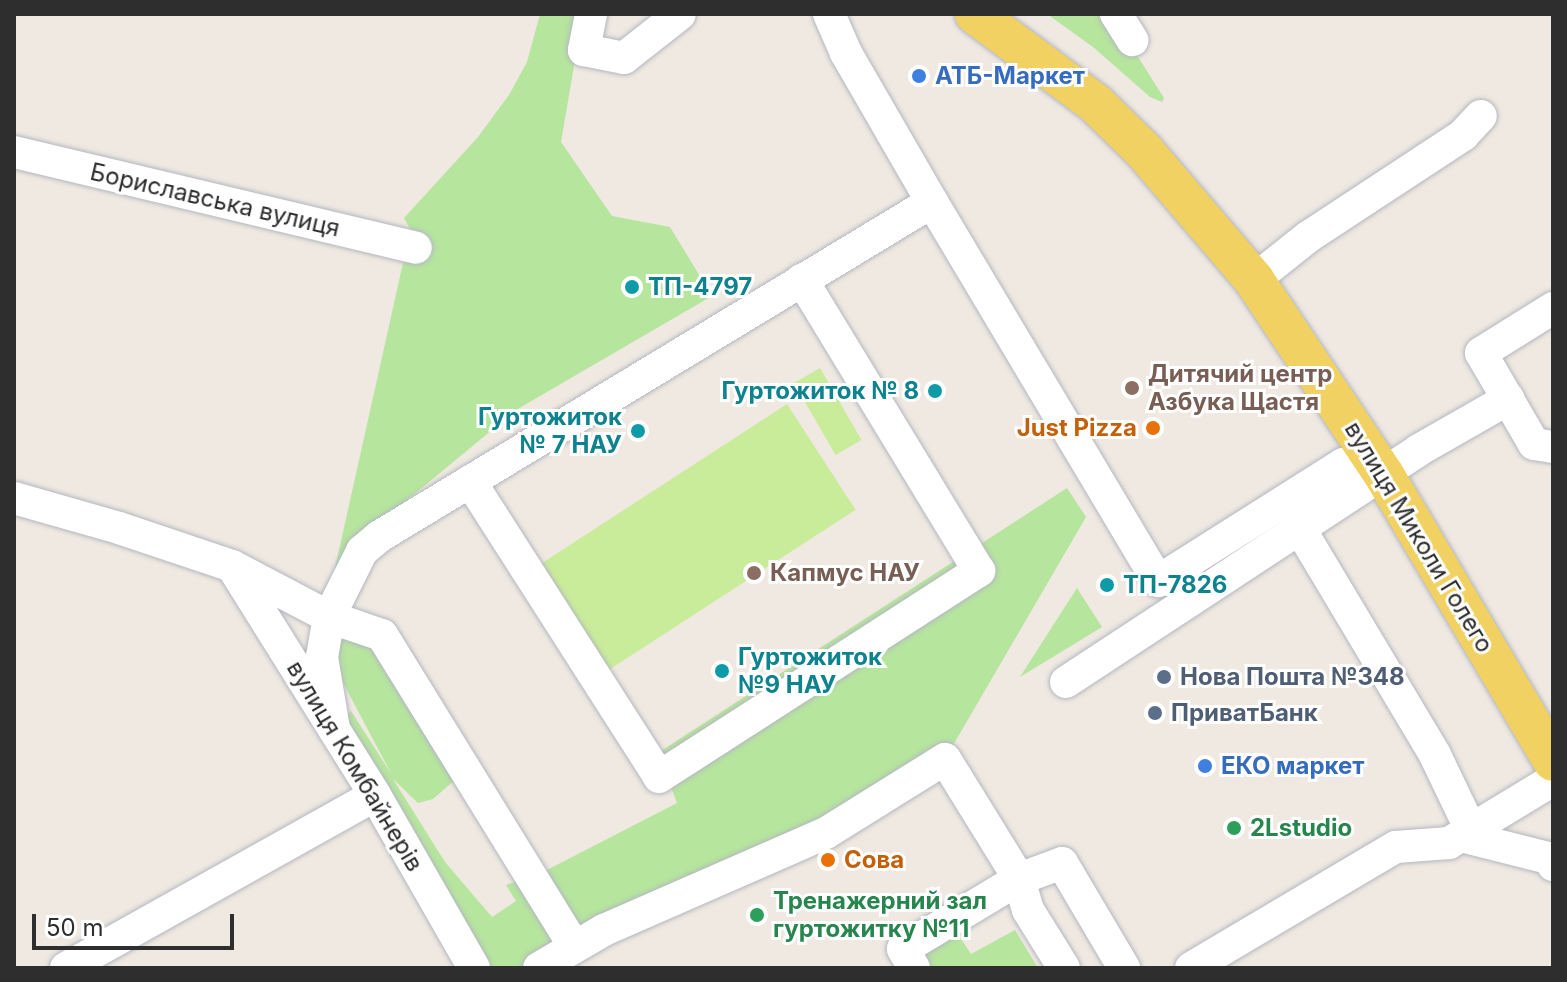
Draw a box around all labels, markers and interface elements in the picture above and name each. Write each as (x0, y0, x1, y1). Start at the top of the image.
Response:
place label: АТБ-Маркет (935, 62, 1085, 90)
marker: АТБ-Маркет (910, 67, 928, 85)
street label: Бориславська вулиця (87, 157, 343, 243)
place label: ТП-4797 (648, 273, 752, 301)
marker: ТП-4797 (623, 278, 641, 296)
place label: Дитячий центр Азбука Щастя (1148, 360, 1332, 416)
place label: Гуртожиток № 8 (722, 377, 919, 405)
marker: Дитячий центр Азбука Щастя (1123, 379, 1141, 397)
marker: Гуртожиток № 8 (926, 382, 944, 400)
place label: Гуртожиток № 7 НАУ (478, 403, 622, 459)
place label: Just Pizza (1017, 414, 1137, 442)
street label: вулиця Миколи Голего (1339, 416, 1499, 658)
marker: Just Pizza (1144, 419, 1162, 437)
marker: Гуртожиток № 7 НАУ (629, 422, 647, 440)
place label: Капмус НАУ (770, 559, 920, 587)
marker: Капмус НАУ (745, 564, 763, 582)
place label: ТП-7826 (1123, 571, 1227, 599)
marker: ТП-7826 (1098, 576, 1116, 594)
place label: Гуртожиток №9 НАУ (738, 643, 882, 699)
street label: вулиця Комбайнерів (281, 656, 429, 876)
marker: Гуртожиток №9 НАУ (713, 662, 731, 680)
place label: Нова Пошта №348 (1180, 663, 1405, 691)
marker: Нова Пошта №348 (1155, 668, 1173, 686)
place label: ПриватБанк (1171, 699, 1318, 727)
marker: ПриватБанк (1146, 704, 1164, 722)
place label: ЕКО маркет (1221, 752, 1365, 780)
marker: ЕКО маркет (1196, 757, 1214, 775)
place label: 2Lstudio (1250, 814, 1352, 842)
marker: 2Lstudio (1225, 819, 1243, 837)
place label: Сова (844, 846, 904, 874)
marker: Сова (819, 851, 837, 869)
place label: Тренажерний зал гуртожитку №11 (773, 887, 987, 943)
scale bar (36, 898, 238, 948)
marker: Тренажерний зал гуртожитку №11 (748, 906, 766, 924)
text: 50 m (46, 913, 104, 942)

